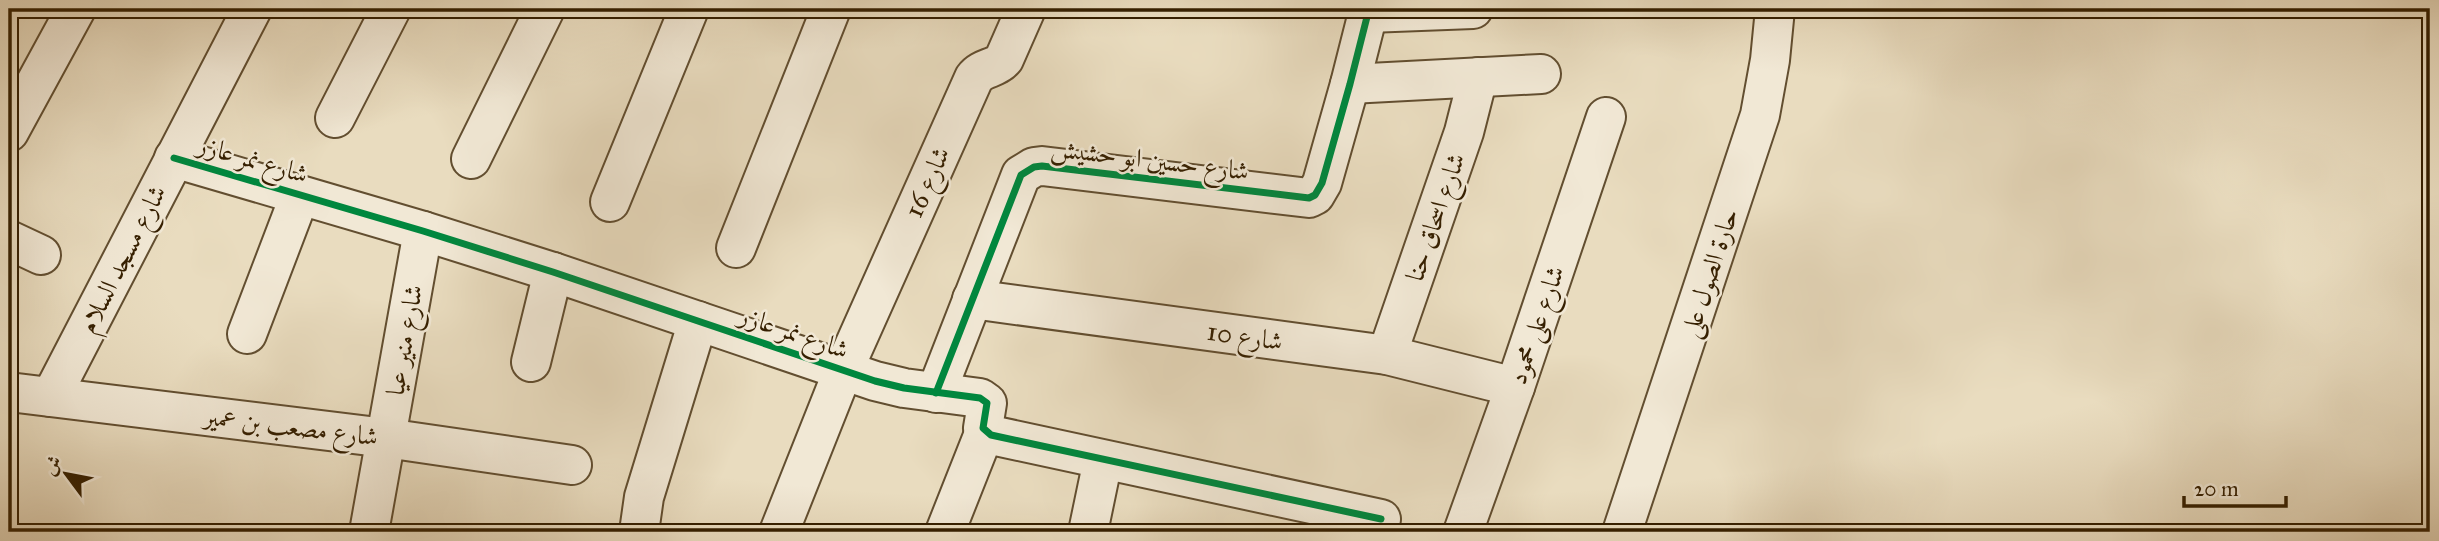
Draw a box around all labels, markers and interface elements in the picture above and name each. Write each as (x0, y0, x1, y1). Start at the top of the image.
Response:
street label: شارع نمر عازر (190, 127, 312, 196)
street label: شارع حسين ابو حشيش (1048, 131, 1251, 193)
street label: شارع 16 (897, 142, 962, 225)
street label: شارع اسحاق حنا (1398, 149, 1478, 287)
street label: شارع مسجد السلام (71, 180, 179, 342)
street label: حارة الصول على (1673, 204, 1748, 343)
street label: شارع على محمود (1501, 261, 1577, 390)
street label: شارع منير عيا (379, 282, 435, 399)
street label: شارع نمر عازر (730, 297, 853, 371)
street label: شارع 10 (1204, 315, 1285, 363)
street label: شارع مصعب بن عمير (198, 399, 380, 459)
north arrow (32, 440, 102, 510)
text: ش (37, 451, 67, 479)
scale bar (2184, 464, 2285, 508)
text: 20 m (2194, 476, 2239, 502)

